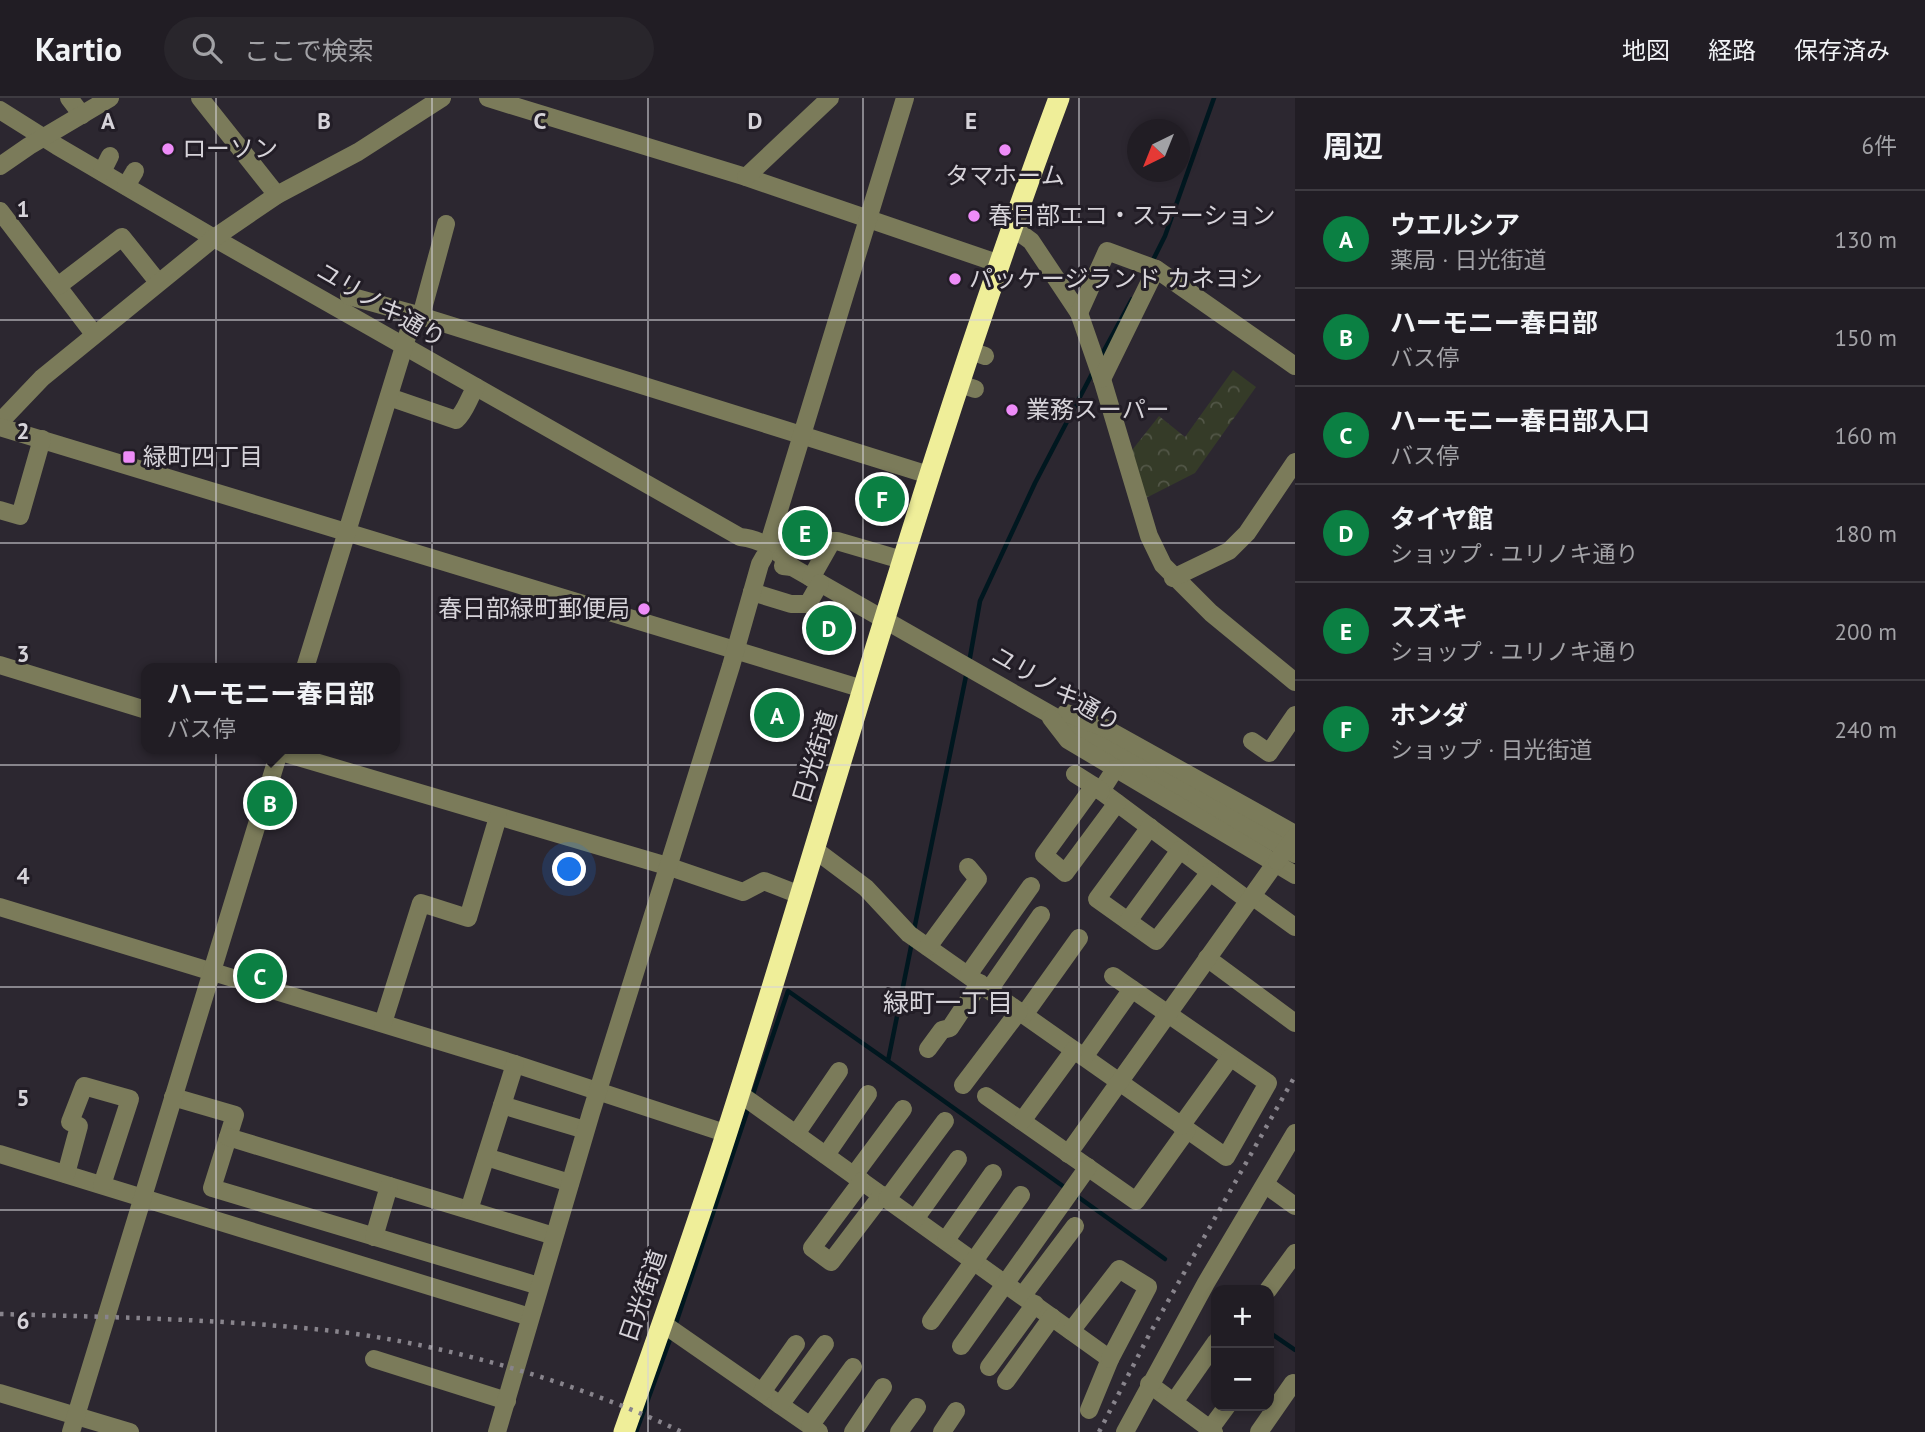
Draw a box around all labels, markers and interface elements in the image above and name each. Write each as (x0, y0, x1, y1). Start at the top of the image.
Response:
search box (164, 17, 654, 80)
text: Kartio (35, 27, 122, 70)
icon: search (188, 29, 226, 67)
text: ここで検索 (244, 34, 374, 67)
text: 地図 (1622, 35, 1670, 66)
text: 経路 (1708, 35, 1756, 66)
text: 保存済み (1794, 35, 1890, 66)
text: A (101, 106, 115, 135)
text: B (317, 106, 331, 135)
text: C (534, 106, 547, 135)
text: D (748, 106, 762, 135)
text: E (965, 106, 977, 135)
north arrow (1127, 119, 1190, 182)
text: 周辺 (1323, 126, 1383, 165)
text: 6件 (1861, 131, 1897, 160)
place label: ローソン (182, 133, 278, 164)
marker: ローソン (160, 141, 176, 157)
marker: タマホーム (997, 142, 1013, 158)
place label: タマホーム (945, 160, 1065, 191)
text: 1 (16, 194, 30, 223)
place label: 春日部エコ・ステーション (988, 200, 1276, 231)
marker: 春日部エコ・ステーション (966, 208, 982, 224)
text: ウエルシア (1390, 208, 1520, 241)
text: A (1339, 225, 1353, 254)
text: 130 m (1835, 225, 1897, 254)
text: 薬局 · 日光街道 (1390, 245, 1546, 274)
street label: ユリノキ通り (311, 255, 451, 354)
place label: パッケージランド カネヨシ (969, 263, 1263, 294)
marker: パッケージランド カネヨシ (947, 271, 963, 287)
text: ハーモニー春日部 (1390, 306, 1598, 339)
text: B (1339, 323, 1353, 352)
text: 150 m (1835, 323, 1897, 352)
text: バス停 (1390, 343, 1459, 372)
place label: 業務スーパー (1026, 394, 1170, 425)
marker: 業務スーパー (1004, 402, 1020, 418)
text: ハーモニー春日部入口 (1390, 404, 1650, 437)
text: 2 (16, 416, 30, 445)
text: C (1340, 421, 1352, 450)
text: 160 m (1835, 421, 1897, 450)
place label: 緑町四丁目 (143, 441, 263, 472)
text: バス停 (1390, 441, 1459, 470)
marker: 緑町四丁目 (121, 449, 137, 465)
pin: F (859, 473, 905, 525)
text: タイヤ館 (1390, 502, 1493, 535)
pin: E (782, 507, 828, 559)
text: D (1339, 519, 1353, 548)
text: 180 m (1835, 519, 1897, 548)
text: ショップ · ユリノキ通り (1390, 539, 1638, 568)
place label: 春日部緑町郵便局 (438, 593, 630, 624)
text: スズキ (1390, 600, 1468, 633)
marker: 春日部緑町郵便局 (636, 601, 652, 617)
pin: D (806, 602, 852, 654)
text: E (1340, 617, 1352, 646)
text: 200 m (1835, 617, 1897, 646)
text: ショップ · ユリノキ通り (1390, 637, 1638, 666)
text: 3 (16, 639, 30, 668)
street label: ユリノキ通り (986, 639, 1126, 738)
popup (141, 663, 400, 754)
text: ハーモニー春日部 (166, 677, 375, 710)
pin: A (754, 689, 800, 741)
text: ホンダ (1390, 698, 1468, 731)
street label: 日光街道 (786, 706, 843, 807)
text: バス停 (166, 714, 235, 743)
text: F (1340, 715, 1352, 744)
text: 240 m (1835, 715, 1897, 744)
text: ショップ · 日光街道 (1390, 735, 1592, 764)
pin: B (247, 777, 293, 829)
your location (552, 852, 586, 886)
text: 4 (16, 861, 30, 890)
pin: C (237, 950, 283, 1002)
district label: 緑町一丁目 (883, 986, 1013, 1019)
text: 5 (16, 1083, 30, 1112)
street label: 日光街道 (612, 1245, 673, 1346)
map controls (1211, 1285, 1274, 1411)
button: + (1211, 1285, 1274, 1348)
text: 6 (16, 1306, 30, 1335)
button: − (1211, 1348, 1274, 1411)

